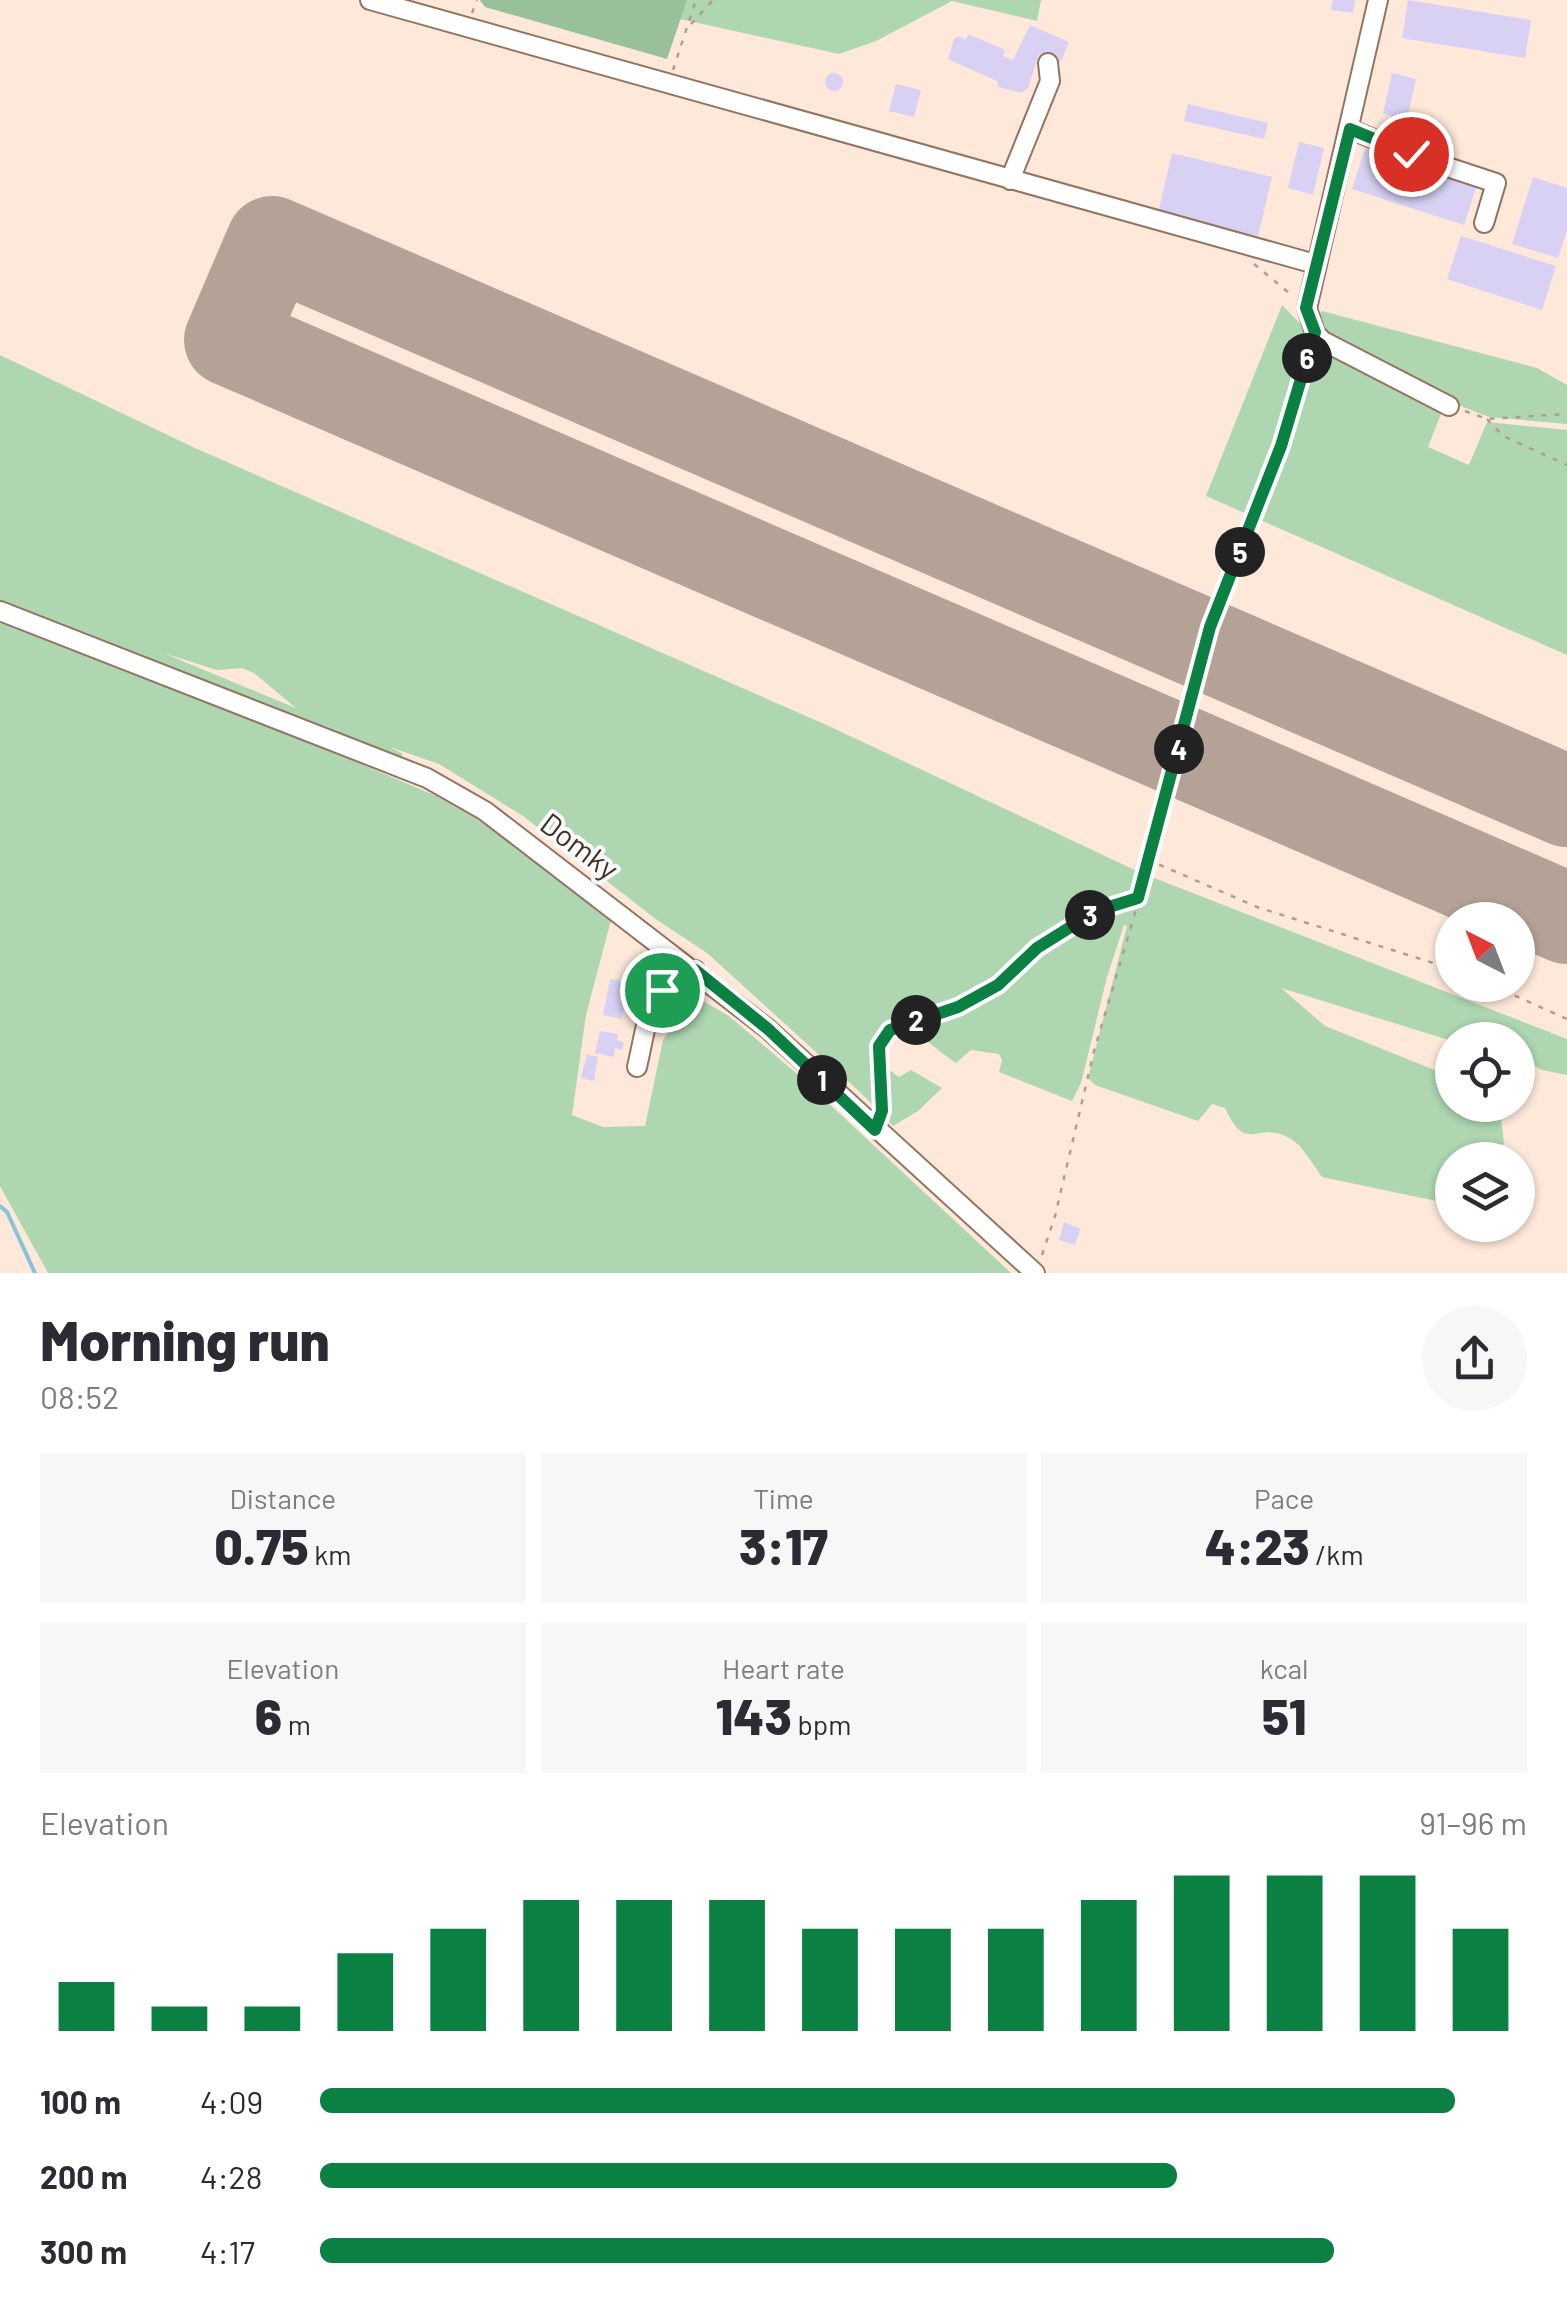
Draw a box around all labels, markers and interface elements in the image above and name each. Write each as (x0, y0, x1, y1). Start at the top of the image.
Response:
pin (1369, 112, 1454, 197)
icon: check (1384, 127, 1439, 182)
pin: 6 (1282, 333, 1332, 383)
text: 6 (1299, 341, 1315, 375)
pin: 5 (1215, 527, 1265, 577)
text: 5 (1232, 535, 1248, 569)
pin: 4 (1154, 724, 1204, 774)
text: 4 (1171, 732, 1187, 766)
street label: Domky (534, 804, 627, 887)
pin: 3 (1065, 890, 1115, 940)
text: 3 (1082, 898, 1098, 932)
north arrow (1435, 902, 1535, 1002)
map controls (1435, 902, 1535, 1242)
pin (620, 948, 705, 1033)
icon: arrive (635, 963, 690, 1018)
pin: 2 (891, 995, 941, 1045)
text: 2 (908, 1003, 924, 1037)
button: locate (1435, 1022, 1535, 1122)
pin: 1 (797, 1055, 847, 1105)
text: 1 (817, 1063, 827, 1097)
button: layers (1435, 1142, 1535, 1242)
text: Morning run (40, 1306, 330, 1372)
button: share (1422, 1306, 1527, 1411)
text: 08:52 (40, 1377, 119, 1415)
text: Distance (229, 1481, 336, 1515)
text: Time (753, 1481, 814, 1515)
text: Pace (1254, 1481, 1314, 1515)
text: 0.75 (214, 1515, 309, 1575)
text: 3:17 (739, 1515, 828, 1575)
text: 4:23 (1205, 1515, 1310, 1575)
text: km (309, 1537, 351, 1571)
text: /km (1310, 1537, 1364, 1571)
text: Elevation (226, 1651, 339, 1685)
text: Heart rate (722, 1651, 845, 1685)
text: kcal (1260, 1651, 1309, 1685)
text: 6 (255, 1685, 282, 1745)
text: 143 (716, 1685, 792, 1745)
text: 51 (1262, 1685, 1307, 1745)
text: m (282, 1707, 311, 1741)
text: bpm (792, 1707, 851, 1741)
text: Elevation (40, 1803, 169, 1841)
text: 91–96 m (1419, 1803, 1527, 1841)
text: 100 m (40, 2082, 121, 2120)
text: 4:09 (200, 2082, 263, 2120)
text: 200 m (40, 2157, 128, 2195)
text: 4:28 (200, 2157, 262, 2195)
text: 300 m (40, 2232, 127, 2270)
text: 4:17 (200, 2232, 255, 2270)

